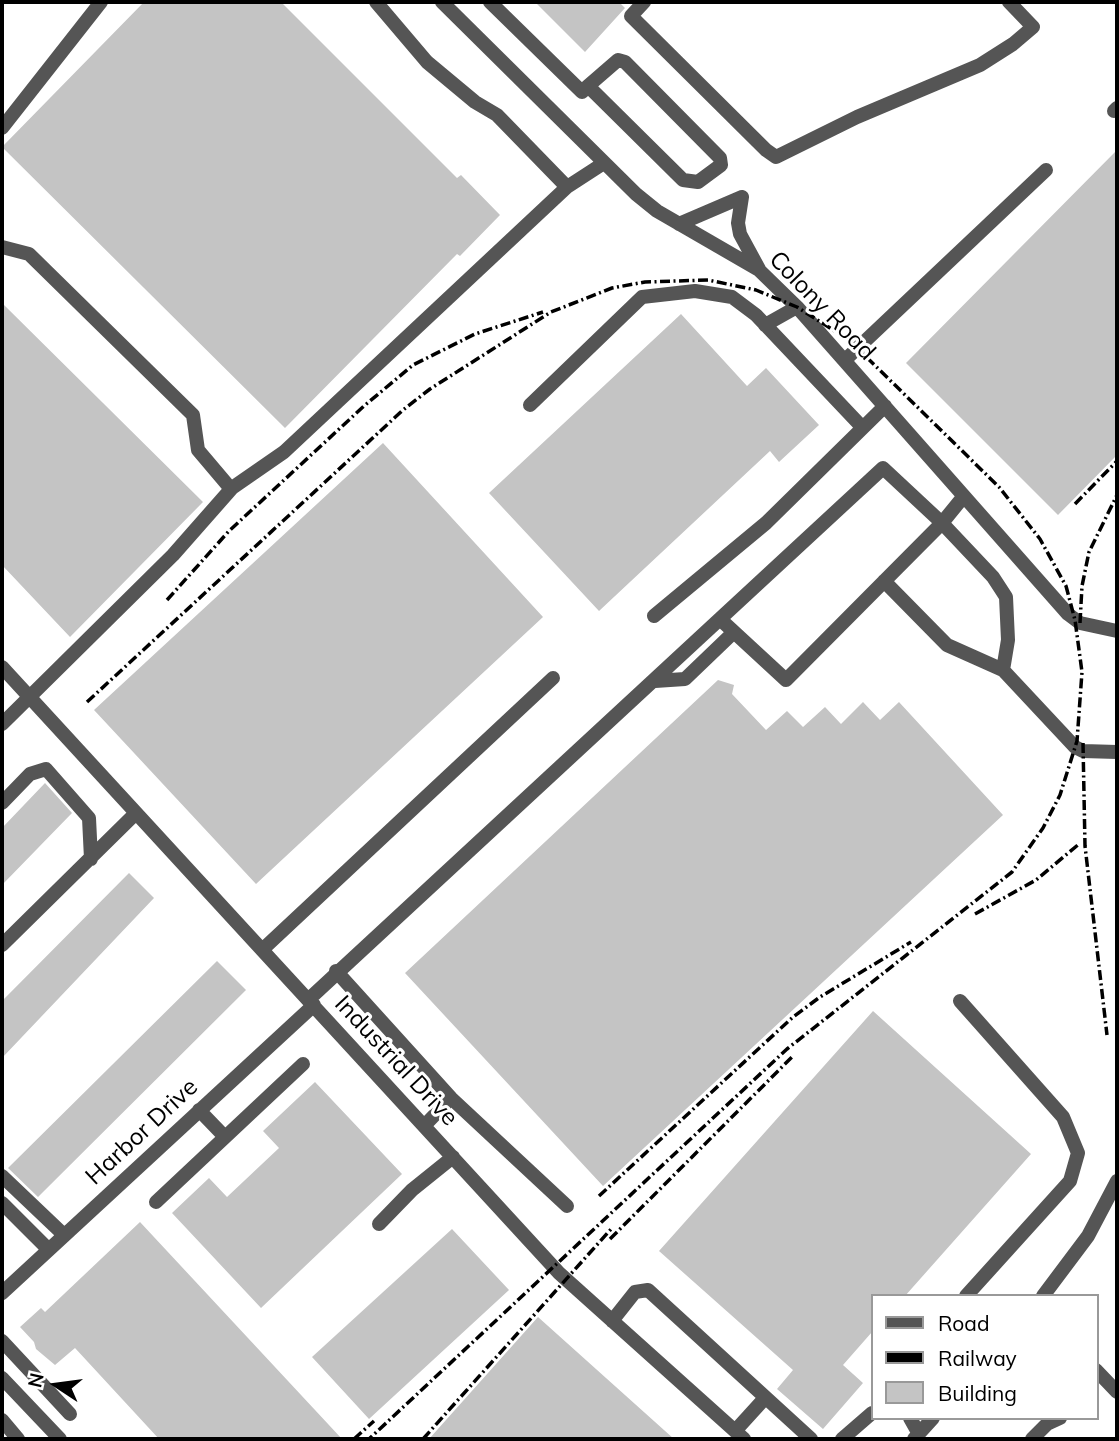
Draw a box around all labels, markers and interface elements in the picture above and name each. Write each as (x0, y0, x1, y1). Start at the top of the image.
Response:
street label: Colony Road (763, 245, 881, 367)
street label: Industrial Drive (328, 990, 464, 1132)
street label: Harbor Drive (80, 1073, 204, 1191)
legend (870, 1294, 1098, 1420)
text: Road (938, 1310, 989, 1336)
text: Railway (938, 1345, 1017, 1371)
north arrow (21, 1350, 91, 1420)
text: N (22, 1371, 49, 1390)
text: Building (938, 1380, 1017, 1406)

